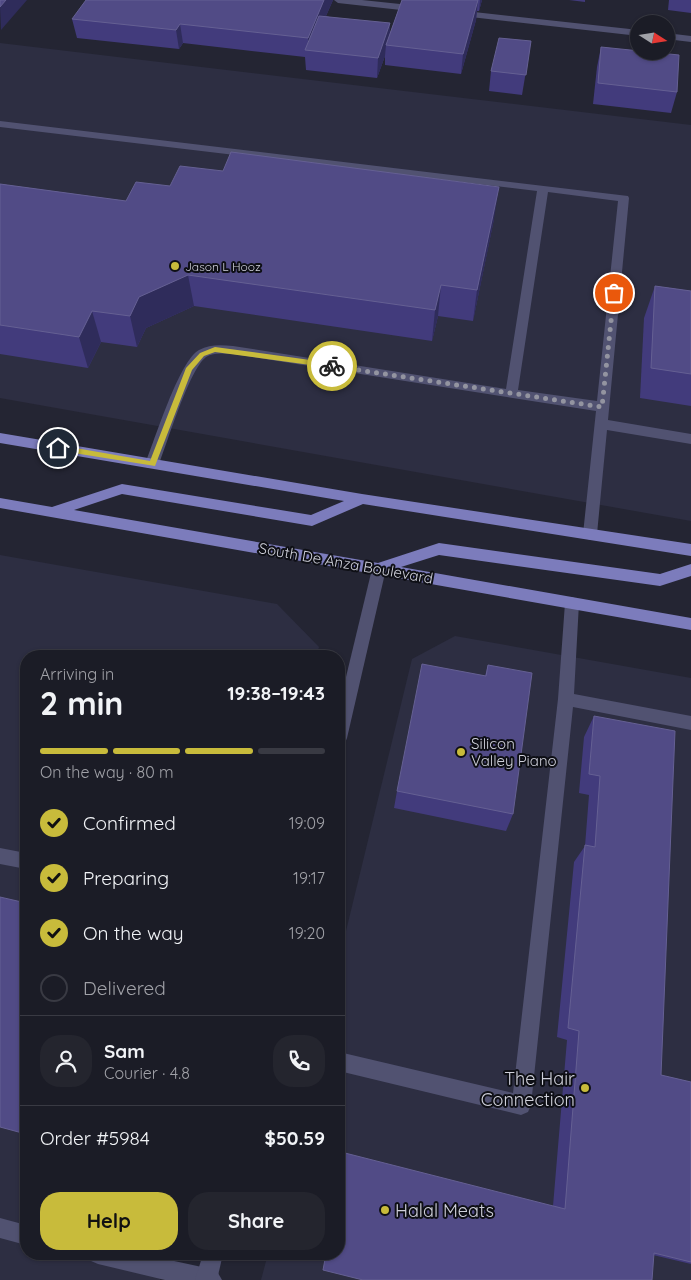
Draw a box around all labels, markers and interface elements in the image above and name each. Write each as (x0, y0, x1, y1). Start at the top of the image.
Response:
north arrow (630, 15, 675, 60)
map controls (630, 15, 675, 60)
place label: Jason L Hooz (185, 259, 261, 274)
marker: Jason L Hooz (169, 260, 181, 272)
pin (593, 272, 635, 314)
icon: bag (600, 279, 628, 307)
courier (307, 341, 357, 391)
icon: bike (318, 352, 346, 380)
pin (37, 427, 79, 469)
icon: home (44, 434, 72, 462)
street label: South De Anza Boulevard (257, 538, 435, 588)
text: Arriving in (40, 664, 114, 684)
text: 19:38–19:43 (227, 681, 325, 705)
text: 2 min (40, 683, 123, 723)
place label: Silicon Valley Piano (471, 734, 557, 770)
marker: Silicon Valley Piano (455, 746, 467, 758)
text: On the way · 80 m (40, 762, 174, 782)
icon: check (40, 809, 68, 837)
text: Confirmed (83, 811, 176, 835)
text: 19:09 (289, 813, 325, 833)
icon: check (40, 864, 68, 892)
text: Preparing (83, 866, 169, 890)
text: 19:17 (293, 868, 325, 888)
icon: check (40, 919, 68, 947)
text: On the way (83, 921, 184, 945)
text: 19:20 (289, 923, 325, 943)
text: Delivered (83, 976, 166, 1000)
button: person (40, 1035, 92, 1087)
button: phone (273, 1035, 325, 1087)
text: Sam (104, 1039, 145, 1063)
text: Courier · 4.8 (104, 1063, 190, 1083)
place label: The Hair Connection (481, 1067, 575, 1111)
marker: The Hair Connection (579, 1082, 591, 1094)
text: Order #5984 (40, 1126, 150, 1150)
text: $50.59 (265, 1126, 325, 1150)
button: Help (40, 1192, 178, 1250)
button: Share (188, 1192, 325, 1250)
place label: Halal Meats (395, 1199, 494, 1222)
marker: Halal Meats (379, 1204, 391, 1216)

